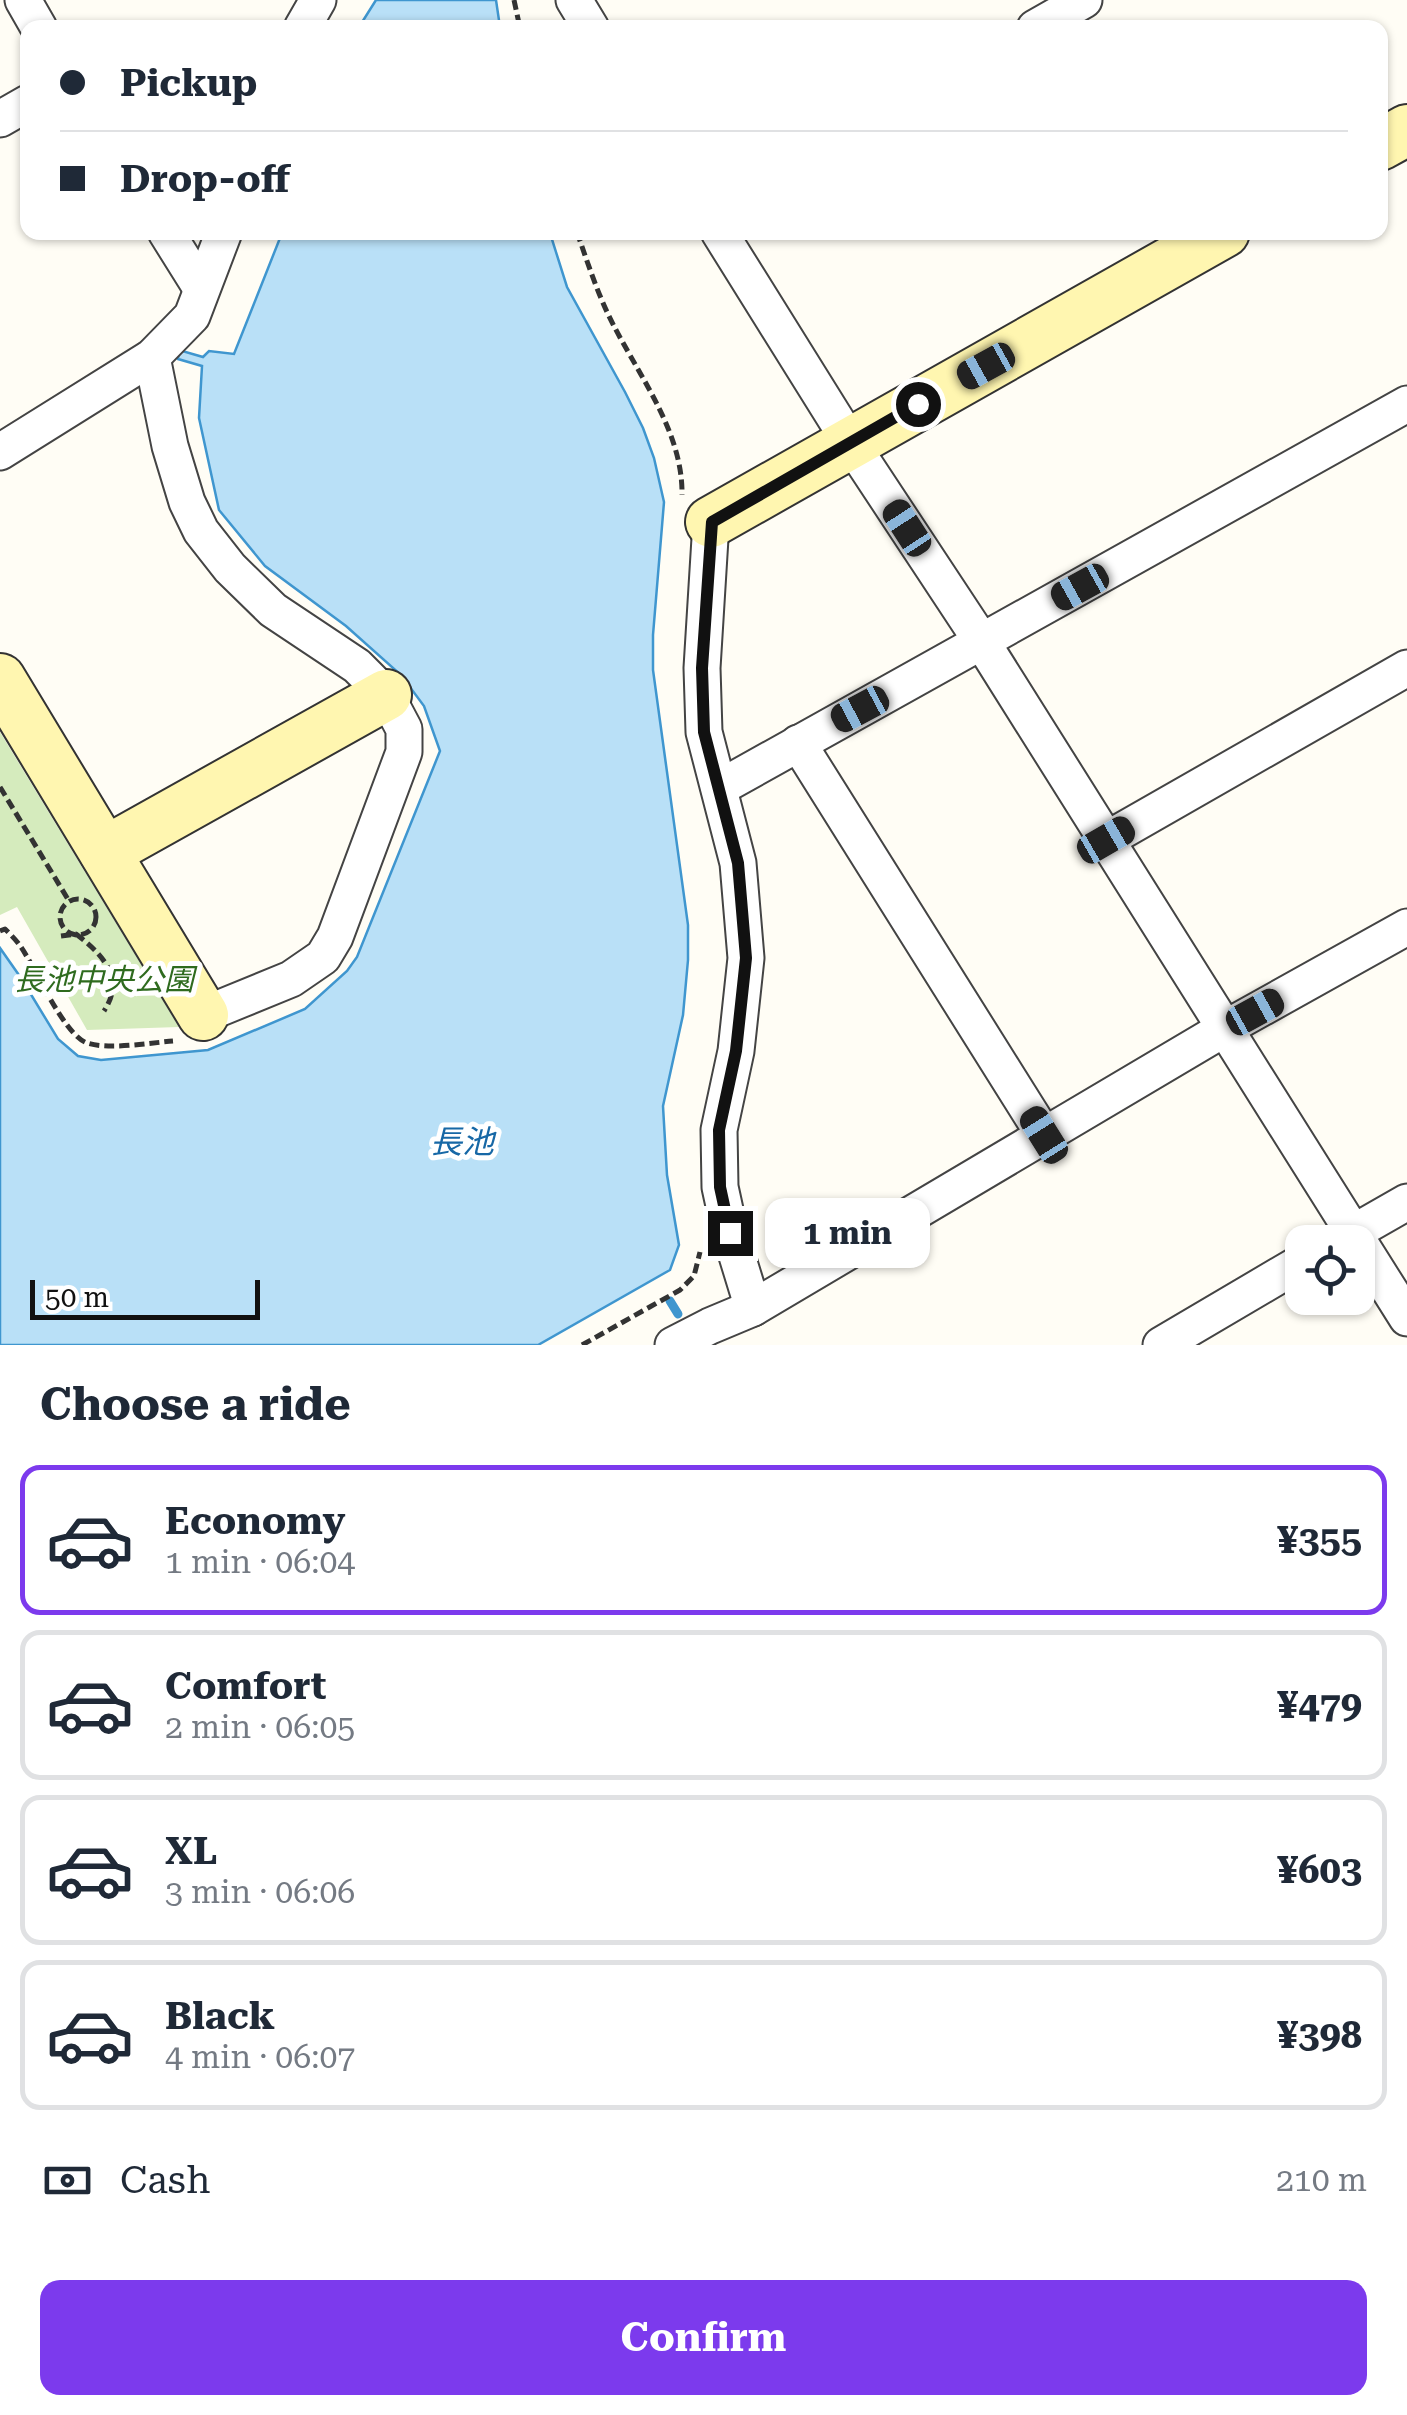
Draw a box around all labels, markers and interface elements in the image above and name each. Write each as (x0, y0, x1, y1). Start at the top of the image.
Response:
text: Pickup (120, 61, 257, 105)
text: Drop-off (120, 157, 290, 201)
car (952, 338, 1020, 394)
route start (896, 382, 941, 427)
car (878, 495, 936, 561)
car (1046, 559, 1114, 615)
car (826, 682, 894, 736)
car (1073, 812, 1139, 868)
park label: 長池中央公園 (14, 962, 198, 997)
car (1221, 984, 1289, 1040)
car (1015, 1102, 1073, 1168)
water label: 長池 (430, 1123, 497, 1161)
callout: 1 min (765, 1198, 930, 1268)
route end (708, 1211, 753, 1256)
text: 1 min (803, 1214, 892, 1252)
map controls (1285, 1225, 1375, 1315)
button: locate (1285, 1225, 1375, 1315)
scale bar (30, 1275, 260, 1320)
text: 50 m (45, 1281, 109, 1314)
text: Choose a ride (40, 1378, 351, 1431)
icon: car (45, 1495, 135, 1585)
text: Economy (165, 1499, 345, 1543)
text: ¥355 (1277, 1518, 1362, 1562)
text: 1 min · 06:04 (165, 1543, 355, 1581)
icon: car (45, 1660, 135, 1750)
text: Comfort (165, 1664, 326, 1708)
text: ¥479 (1277, 1683, 1362, 1727)
text: 2 min · 06:05 (165, 1708, 355, 1746)
icon: car (45, 1825, 135, 1915)
text: XL (165, 1829, 217, 1873)
text: ¥603 (1277, 1848, 1362, 1892)
text: 3 min · 06:06 (165, 1873, 355, 1911)
icon: car (45, 1990, 135, 2080)
text: Black (165, 1994, 275, 2038)
text: ¥398 (1277, 2013, 1362, 2057)
text: 4 min · 06:07 (165, 2038, 355, 2076)
icon: cash (40, 2153, 95, 2208)
text: Cash (120, 2158, 210, 2202)
text: 210 m (1276, 2161, 1367, 2199)
button: Confirm (40, 2280, 1367, 2395)

